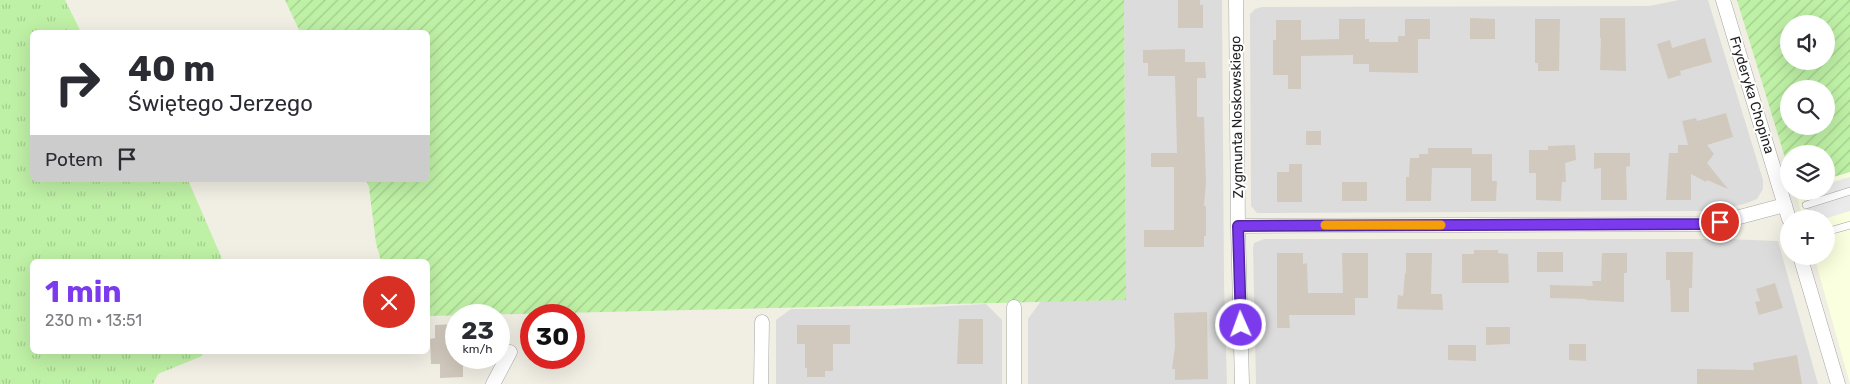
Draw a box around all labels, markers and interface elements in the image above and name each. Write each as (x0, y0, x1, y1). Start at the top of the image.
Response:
map controls (1780, 15, 1835, 265)
button: sound (1780, 15, 1835, 70)
street label: Fryderyka Chopina (1726, 34, 1778, 156)
street label: Zygmunta Noskowskiego (1227, 36, 1247, 198)
text: 40 m (128, 48, 215, 90)
icon: right (45, 50, 110, 115)
button: search (1780, 80, 1835, 135)
text: Świętego Jerzego (128, 90, 313, 117)
icon: arrive (113, 145, 141, 173)
button: layers (1780, 145, 1835, 200)
text: Potem (45, 148, 103, 171)
pin (1699, 201, 1741, 243)
icon: arrive (1706, 208, 1734, 236)
button: + (1780, 210, 1835, 265)
text: 1 min (45, 274, 122, 310)
button: close (363, 276, 415, 328)
position arrow (1214, 298, 1266, 350)
speed limit sign: 30 (520, 304, 585, 369)
text: 230 m · 13:51 (45, 311, 142, 330)
text: 23 (461, 316, 494, 345)
text: km/h (463, 342, 492, 356)

